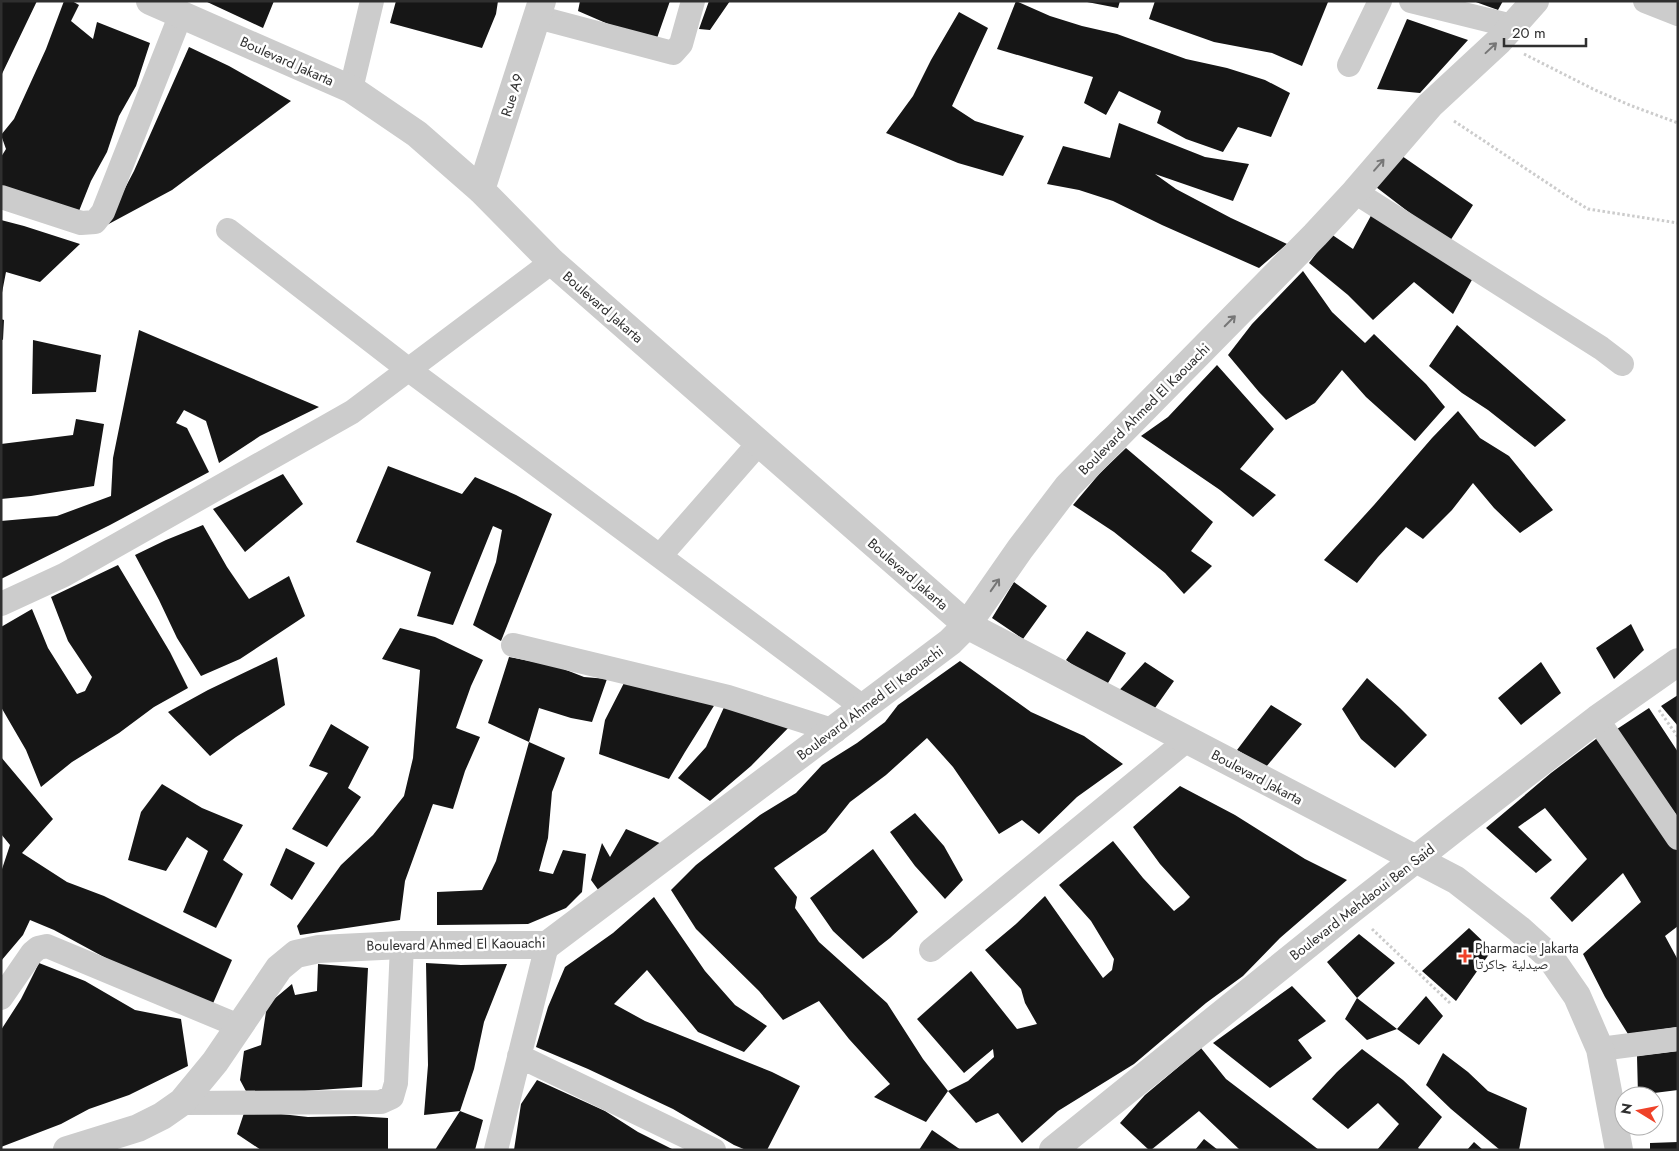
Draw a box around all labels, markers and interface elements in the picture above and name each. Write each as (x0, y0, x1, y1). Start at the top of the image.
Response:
scale bar (1504, 15, 1586, 47)
text: 20 m (1512, 22, 1546, 44)
street label: Boulevard Jakarta (237, 31, 337, 91)
one-way arrow (1485, 42, 1497, 54)
street label: Rue A9 (496, 71, 528, 119)
one-way arrow (1373, 159, 1384, 172)
street label: Boulevard Jakarta (558, 266, 648, 348)
one-way arrow (1224, 315, 1237, 327)
street label: Boulevard Ahmed El Kaouachi (1074, 339, 1214, 479)
street label: Boulevard Jakarta (863, 533, 953, 615)
one-way arrow (990, 579, 1000, 593)
street label: Boulevard Ahmed El Kaouachi (793, 641, 947, 765)
street label: Boulevard Jakarta (1208, 745, 1306, 809)
street label: Boulevard Mehdaoui Ben Said (1285, 839, 1439, 965)
street label: Boulevard Ahmed El Kaouachi (366, 932, 546, 956)
place label: Pharmacie Jakarta صيدلية جاكرتا (1475, 938, 1579, 974)
marker: Pharmacie Jakarta صيدلية جاكرتا (1459, 950, 1471, 962)
north arrow (1614, 1086, 1664, 1136)
text: N (1615, 1102, 1637, 1116)

